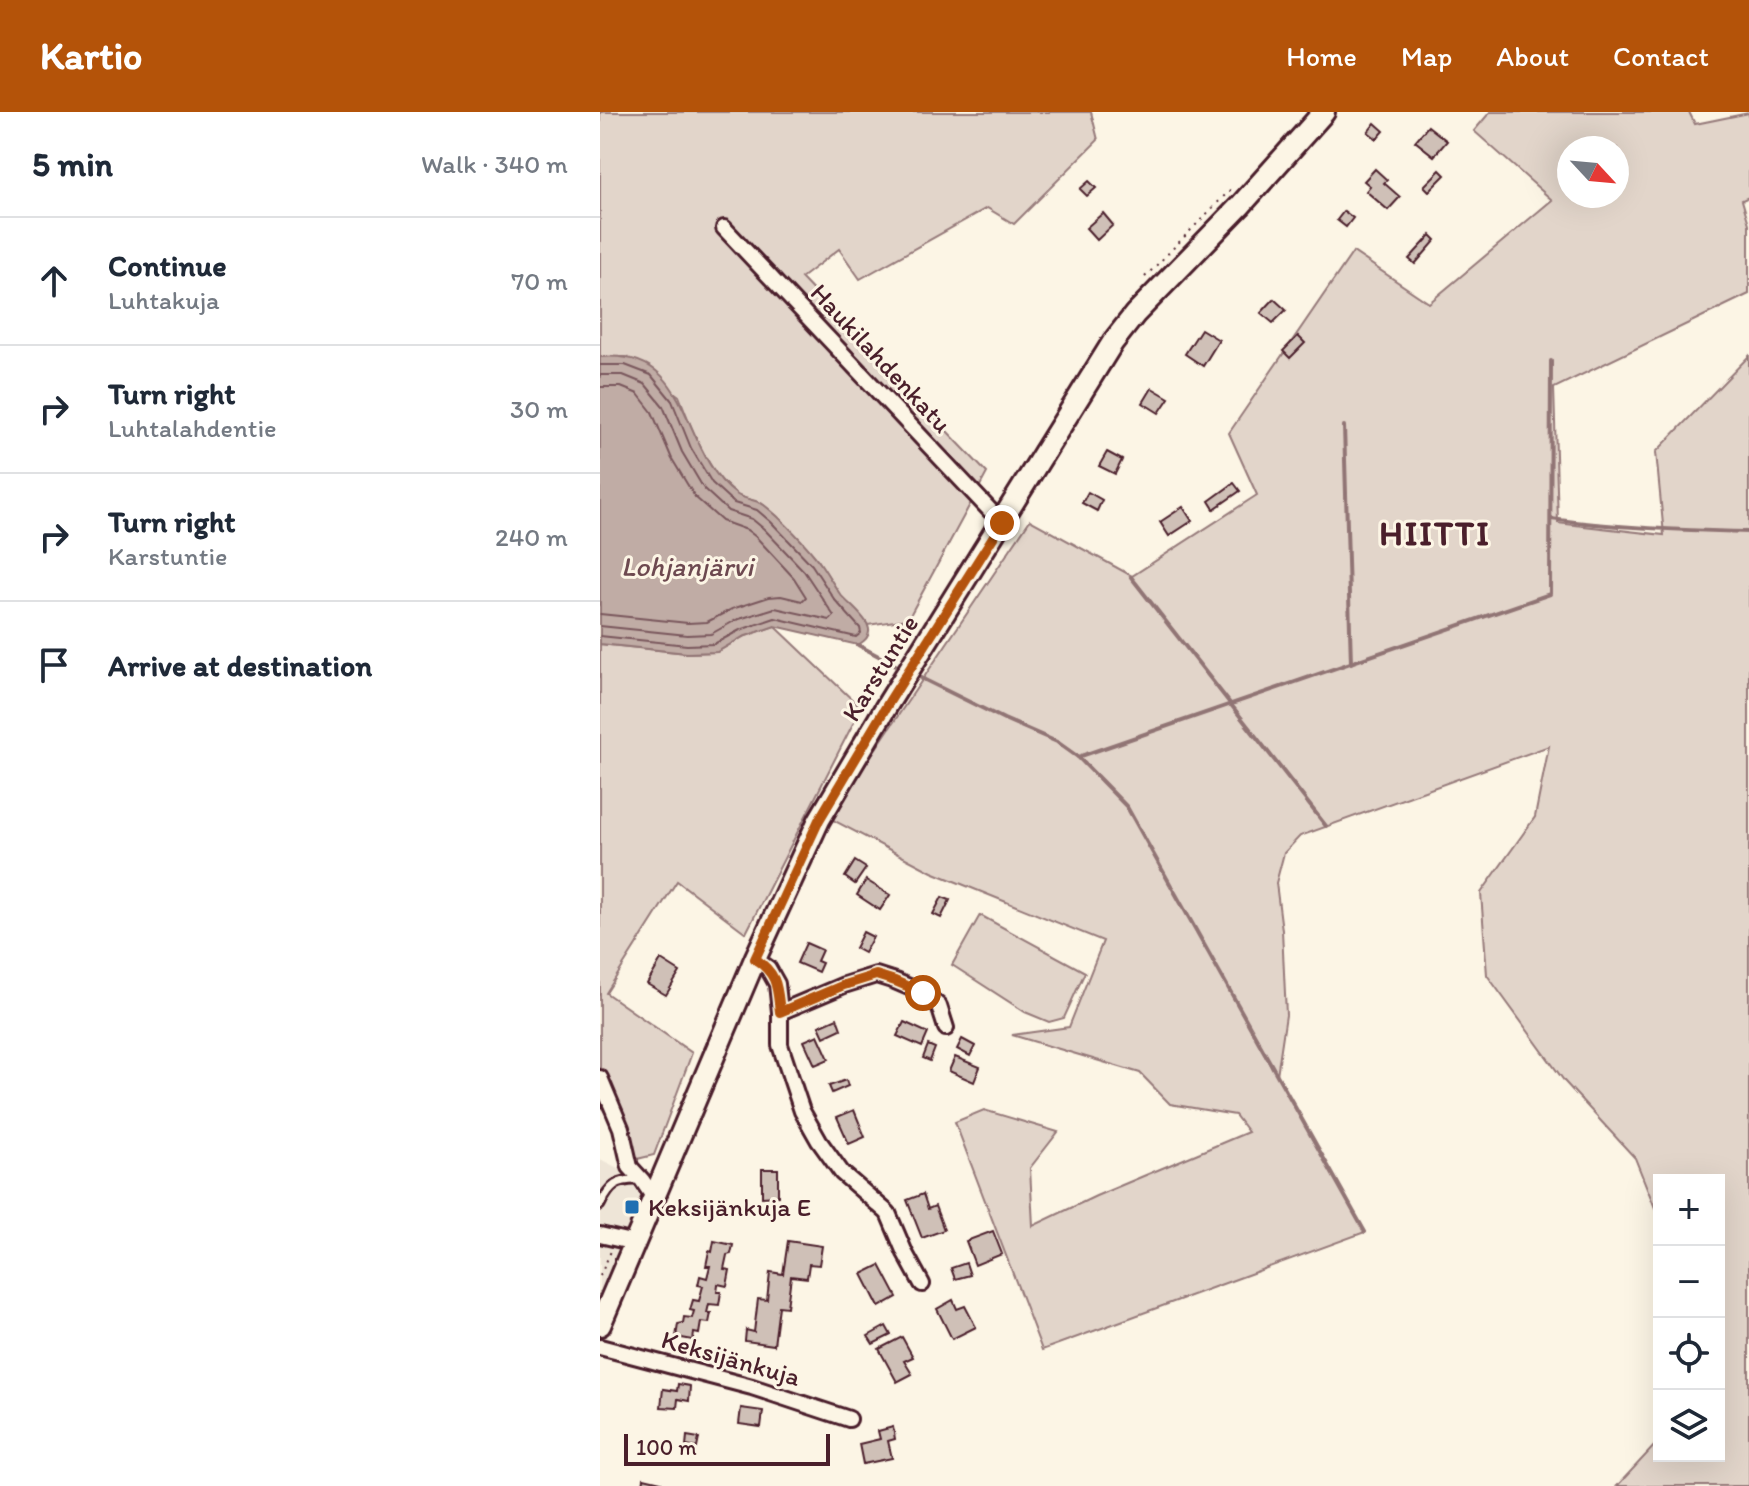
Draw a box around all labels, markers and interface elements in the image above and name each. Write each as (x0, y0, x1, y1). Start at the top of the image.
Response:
text: Kartio (40, 33, 142, 79)
text: Home (1286, 39, 1357, 73)
text: Map (1401, 39, 1452, 73)
text: About (1496, 39, 1569, 73)
text: Contact (1613, 39, 1709, 73)
north arrow (1557, 136, 1629, 208)
text: 5 min (32, 144, 113, 185)
text: Walk · 340 m (421, 148, 568, 180)
text: Continue (108, 247, 227, 284)
icon: ahead (32, 259, 76, 303)
text: 70 m (511, 265, 568, 297)
street label: Haukilahdenkatu (804, 277, 958, 439)
text: Luhtakuja (108, 284, 220, 316)
text: Turn right (108, 375, 236, 412)
icon: right (32, 387, 76, 431)
text: 30 m (510, 393, 568, 425)
text: Luhtalahdentie (108, 412, 277, 444)
text: Turn right (108, 503, 236, 540)
route end (984, 505, 1020, 541)
district label: HIITTI (1379, 513, 1491, 554)
icon: right (32, 515, 76, 559)
text: 240 m (495, 521, 568, 553)
text: Karstuntie (108, 540, 227, 572)
water label: Lohjanjärvi (621, 549, 756, 583)
street label: Karstuntie (835, 609, 925, 727)
icon: arrive (32, 643, 76, 687)
text: Arrive at destination (108, 647, 372, 684)
route start (905, 975, 941, 1011)
map controls (1653, 1174, 1725, 1462)
button: + (1653, 1174, 1725, 1246)
place label: Keksijänkuja E (648, 1191, 811, 1223)
marker: Keksijänkuja E (623, 1198, 641, 1216)
button: − (1653, 1246, 1725, 1318)
button: locate (1653, 1318, 1725, 1390)
street label: Keksijänkuja (658, 1323, 805, 1393)
button: layers (1653, 1390, 1725, 1462)
scale bar (624, 1430, 830, 1466)
text: 100 m (636, 1434, 697, 1461)

